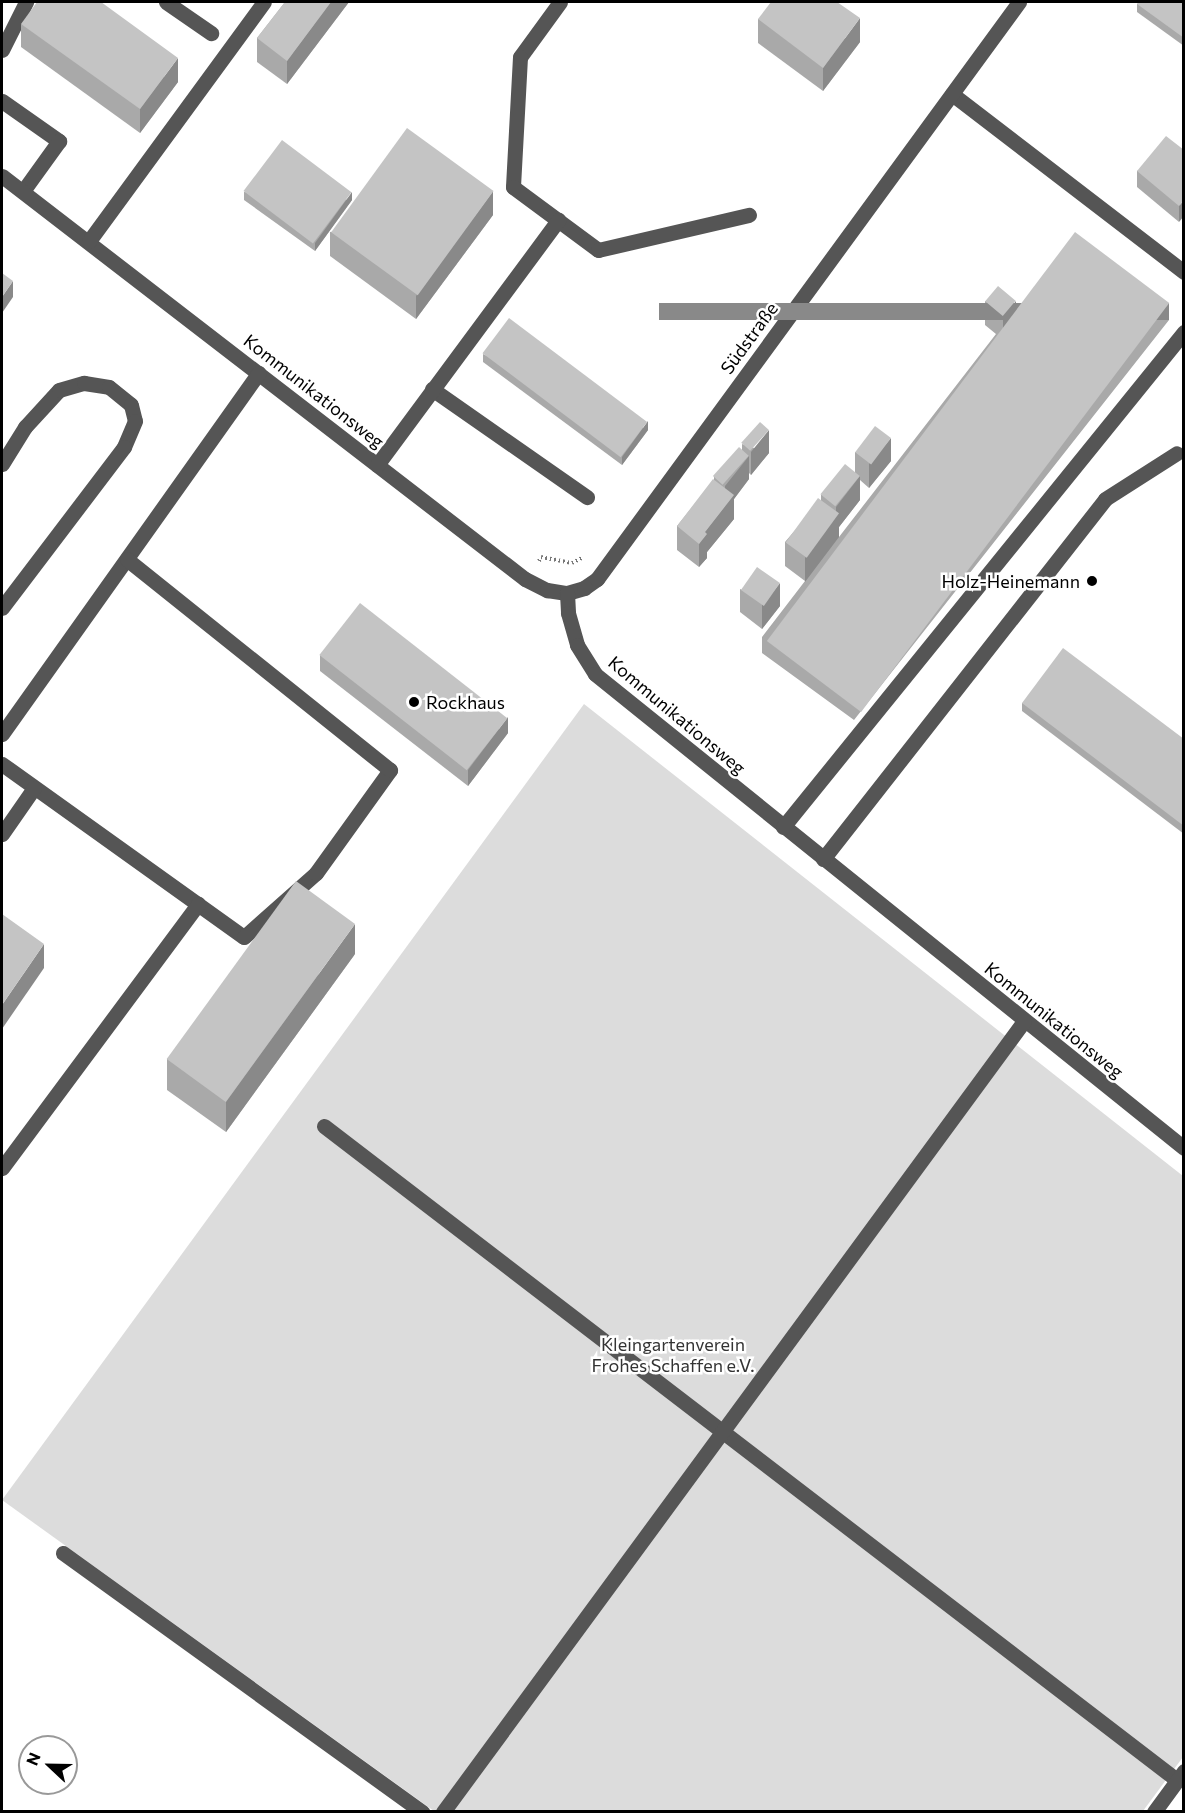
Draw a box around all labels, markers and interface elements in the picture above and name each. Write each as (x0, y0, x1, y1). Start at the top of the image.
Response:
street label: Südstraße (716, 298, 782, 378)
street label: Kommunikationsweg (240, 329, 388, 453)
place label: Holz-Heinemann (941, 570, 1080, 592)
marker: Holz-Heinemann (1085, 574, 1099, 588)
street label: Kommunikationsweg (604, 651, 750, 779)
place label: Rockhaus (426, 691, 505, 713)
marker: Rockhaus (407, 695, 421, 709)
street label: Kommunikationsweg (980, 957, 1128, 1083)
park label: Kleingartenverein Frohes Schaffen e.V. (591, 1334, 755, 1376)
north arrow (18, 1735, 78, 1795)
text: N (22, 1750, 44, 1768)

